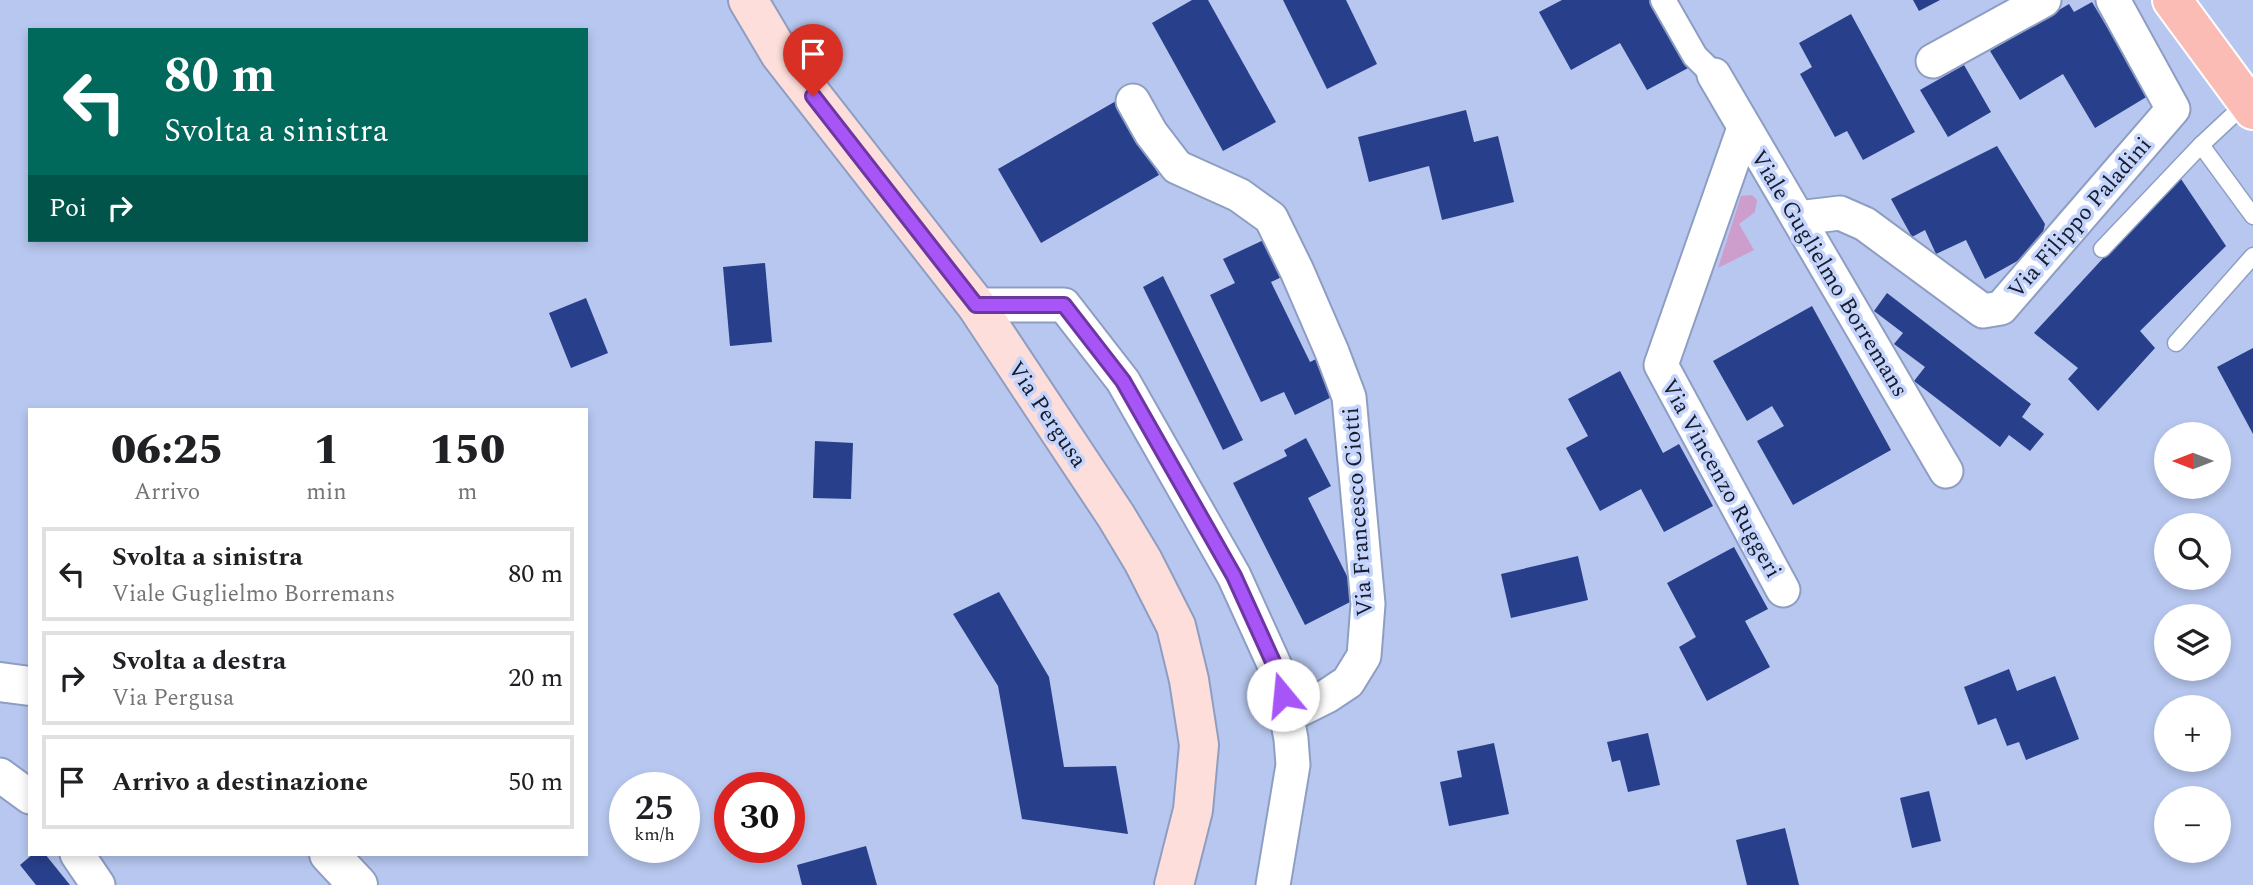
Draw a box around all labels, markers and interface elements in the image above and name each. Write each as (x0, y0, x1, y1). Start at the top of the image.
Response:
pin (783, 24, 843, 96)
icon: arrive (794, 35, 832, 73)
text: 80 m (164, 39, 275, 114)
icon: left (49, 56, 140, 147)
text: Svolta a sinistra (164, 107, 388, 156)
street label: Via Filippo Paladini (2000, 129, 2160, 307)
street label: Viale Guglielmo Borremans (1741, 143, 1917, 404)
text: Poi (49, 188, 87, 228)
icon: right (101, 189, 139, 227)
street label: Via Pergusa (998, 354, 1095, 475)
street label: Via Vincenzo Ruggeri (1651, 373, 1790, 585)
street label: Via Francesco Ciotti (1334, 406, 1383, 618)
text: 06:25 (111, 419, 223, 482)
text: 1 (314, 419, 339, 482)
text: 150 (429, 419, 505, 482)
north arrow (2154, 422, 2231, 499)
map controls (2154, 422, 2231, 863)
text: Arrivo (134, 475, 200, 510)
text: min (306, 475, 347, 510)
text: m (457, 475, 477, 510)
button: search (2154, 513, 2231, 590)
text: Svolta a sinistra (112, 537, 303, 577)
text: 80 m (508, 554, 563, 594)
icon: left (53, 555, 91, 593)
text: Viale Guglielmo Borremans (112, 577, 395, 612)
button: layers (2154, 604, 2231, 681)
text: Svolta a destra (112, 641, 286, 681)
text: 20 m (508, 658, 563, 698)
position arrow (1246, 658, 1320, 732)
icon: right (53, 659, 91, 697)
text: Via Pergusa (112, 681, 234, 716)
button: + (2154, 695, 2231, 772)
text: Arrivo a destinazione (112, 762, 368, 802)
text: 50 m (508, 762, 563, 802)
icon: arrive (53, 763, 91, 801)
speed limit sign: 30 (714, 772, 805, 863)
text: 25 (635, 782, 674, 835)
button: − (2154, 786, 2231, 863)
text: km/h (634, 821, 675, 848)

